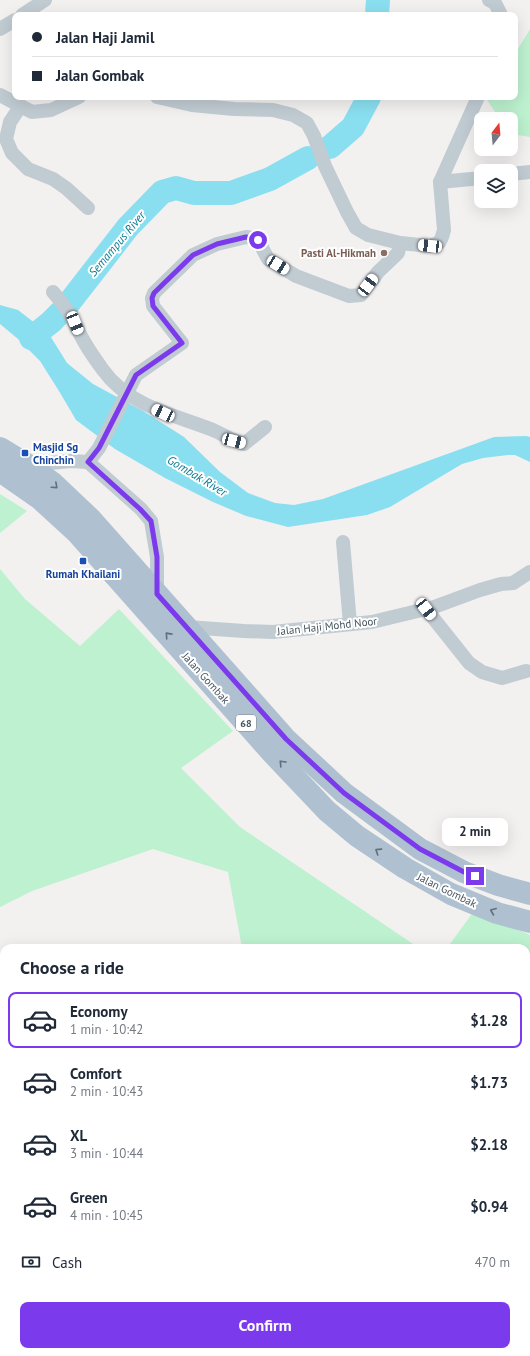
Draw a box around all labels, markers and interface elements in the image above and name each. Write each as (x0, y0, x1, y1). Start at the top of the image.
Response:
text: Jalan Haji Jamil (56, 28, 154, 47)
text: Jalan Gombak (56, 66, 144, 85)
north arrow (474, 112, 518, 156)
map controls (474, 112, 518, 208)
button: layers (474, 164, 518, 208)
water label: Semampus River (85, 207, 149, 279)
route start (249, 231, 267, 249)
car (417, 239, 443, 253)
place label: Pasti Al-Hikmah (301, 246, 376, 260)
marker: Pasti Al-Hikmah (379, 248, 389, 258)
car (265, 254, 291, 276)
car (356, 272, 380, 298)
car (65, 310, 85, 336)
car (150, 402, 176, 424)
car (221, 432, 247, 450)
place label: Masjid Sg Chinchin (33, 440, 78, 467)
marker: Masjid Sg Chinchin (20, 448, 30, 458)
water label: Gombak River (165, 452, 231, 500)
one-way arrow (50, 481, 58, 488)
marker: Rumah Khailani (78, 556, 88, 566)
place label: Rumah Khailani (46, 567, 120, 581)
car (414, 596, 438, 622)
street label: Jalan Haji Mohd Noor (275, 614, 378, 638)
one-way arrow (165, 632, 172, 640)
street label: Jalan Gombak (179, 649, 233, 707)
road number: 68 (236, 715, 256, 731)
one-way arrow (280, 760, 287, 768)
callout: 2 min (442, 818, 508, 846)
text: 2 min (459, 823, 491, 840)
one-way arrow (375, 848, 382, 855)
route end (466, 867, 484, 885)
street label: Jalan Gombak (414, 869, 480, 911)
one-way arrow (489, 908, 496, 916)
text: Choose a ride (20, 956, 124, 979)
icon: car (22, 1002, 58, 1038)
text: Economy (70, 1002, 128, 1021)
text: $1.28 (470, 1011, 508, 1030)
text: 1 min · 10:42 (70, 1021, 143, 1038)
icon: car (22, 1064, 58, 1100)
text: Comfort (70, 1064, 122, 1083)
text: $1.73 (470, 1073, 508, 1092)
text: 2 min · 10:43 (70, 1083, 143, 1100)
icon: car (22, 1126, 58, 1162)
text: XL (70, 1126, 87, 1145)
text: $2.18 (470, 1135, 508, 1154)
text: 3 min · 10:44 (70, 1145, 143, 1162)
icon: car (22, 1188, 58, 1224)
text: Green (70, 1188, 108, 1207)
text: $0.94 (470, 1197, 508, 1216)
text: 4 min · 10:45 (70, 1207, 143, 1224)
icon: cash (20, 1251, 42, 1273)
text: Cash (52, 1253, 82, 1272)
text: 470 m (475, 1254, 510, 1271)
button: Confirm (20, 1302, 510, 1348)

